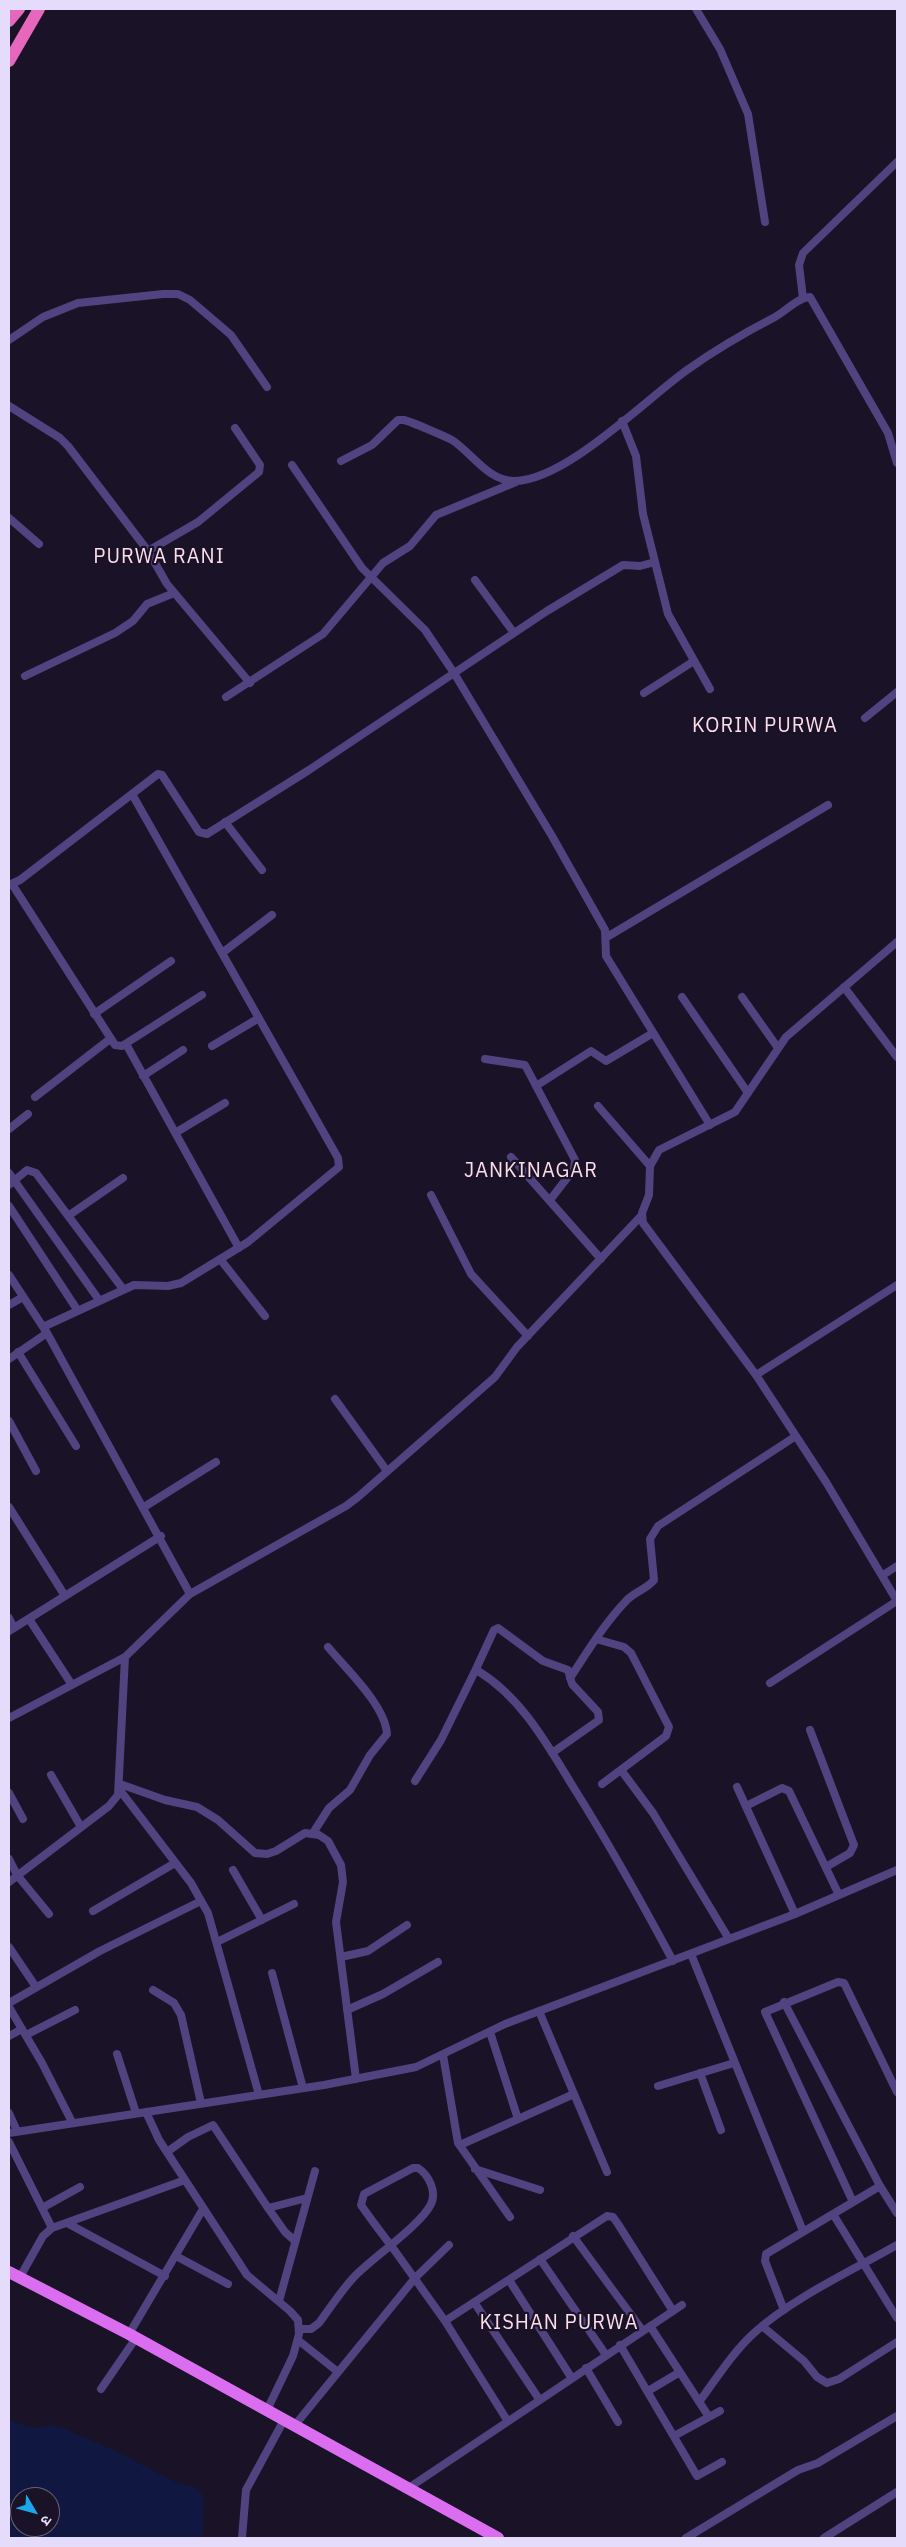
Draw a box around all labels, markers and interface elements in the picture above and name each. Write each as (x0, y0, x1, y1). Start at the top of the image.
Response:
district label: PURWA RANI (92, 545, 226, 569)
district label: KORIN PURWA (691, 714, 839, 738)
district label: JANKINAGAR (463, 1159, 599, 1183)
district label: KISHAN PURWA (478, 2311, 640, 2335)
north arrow (10, 2487, 60, 2537)
text: उ (37, 2512, 56, 2529)

